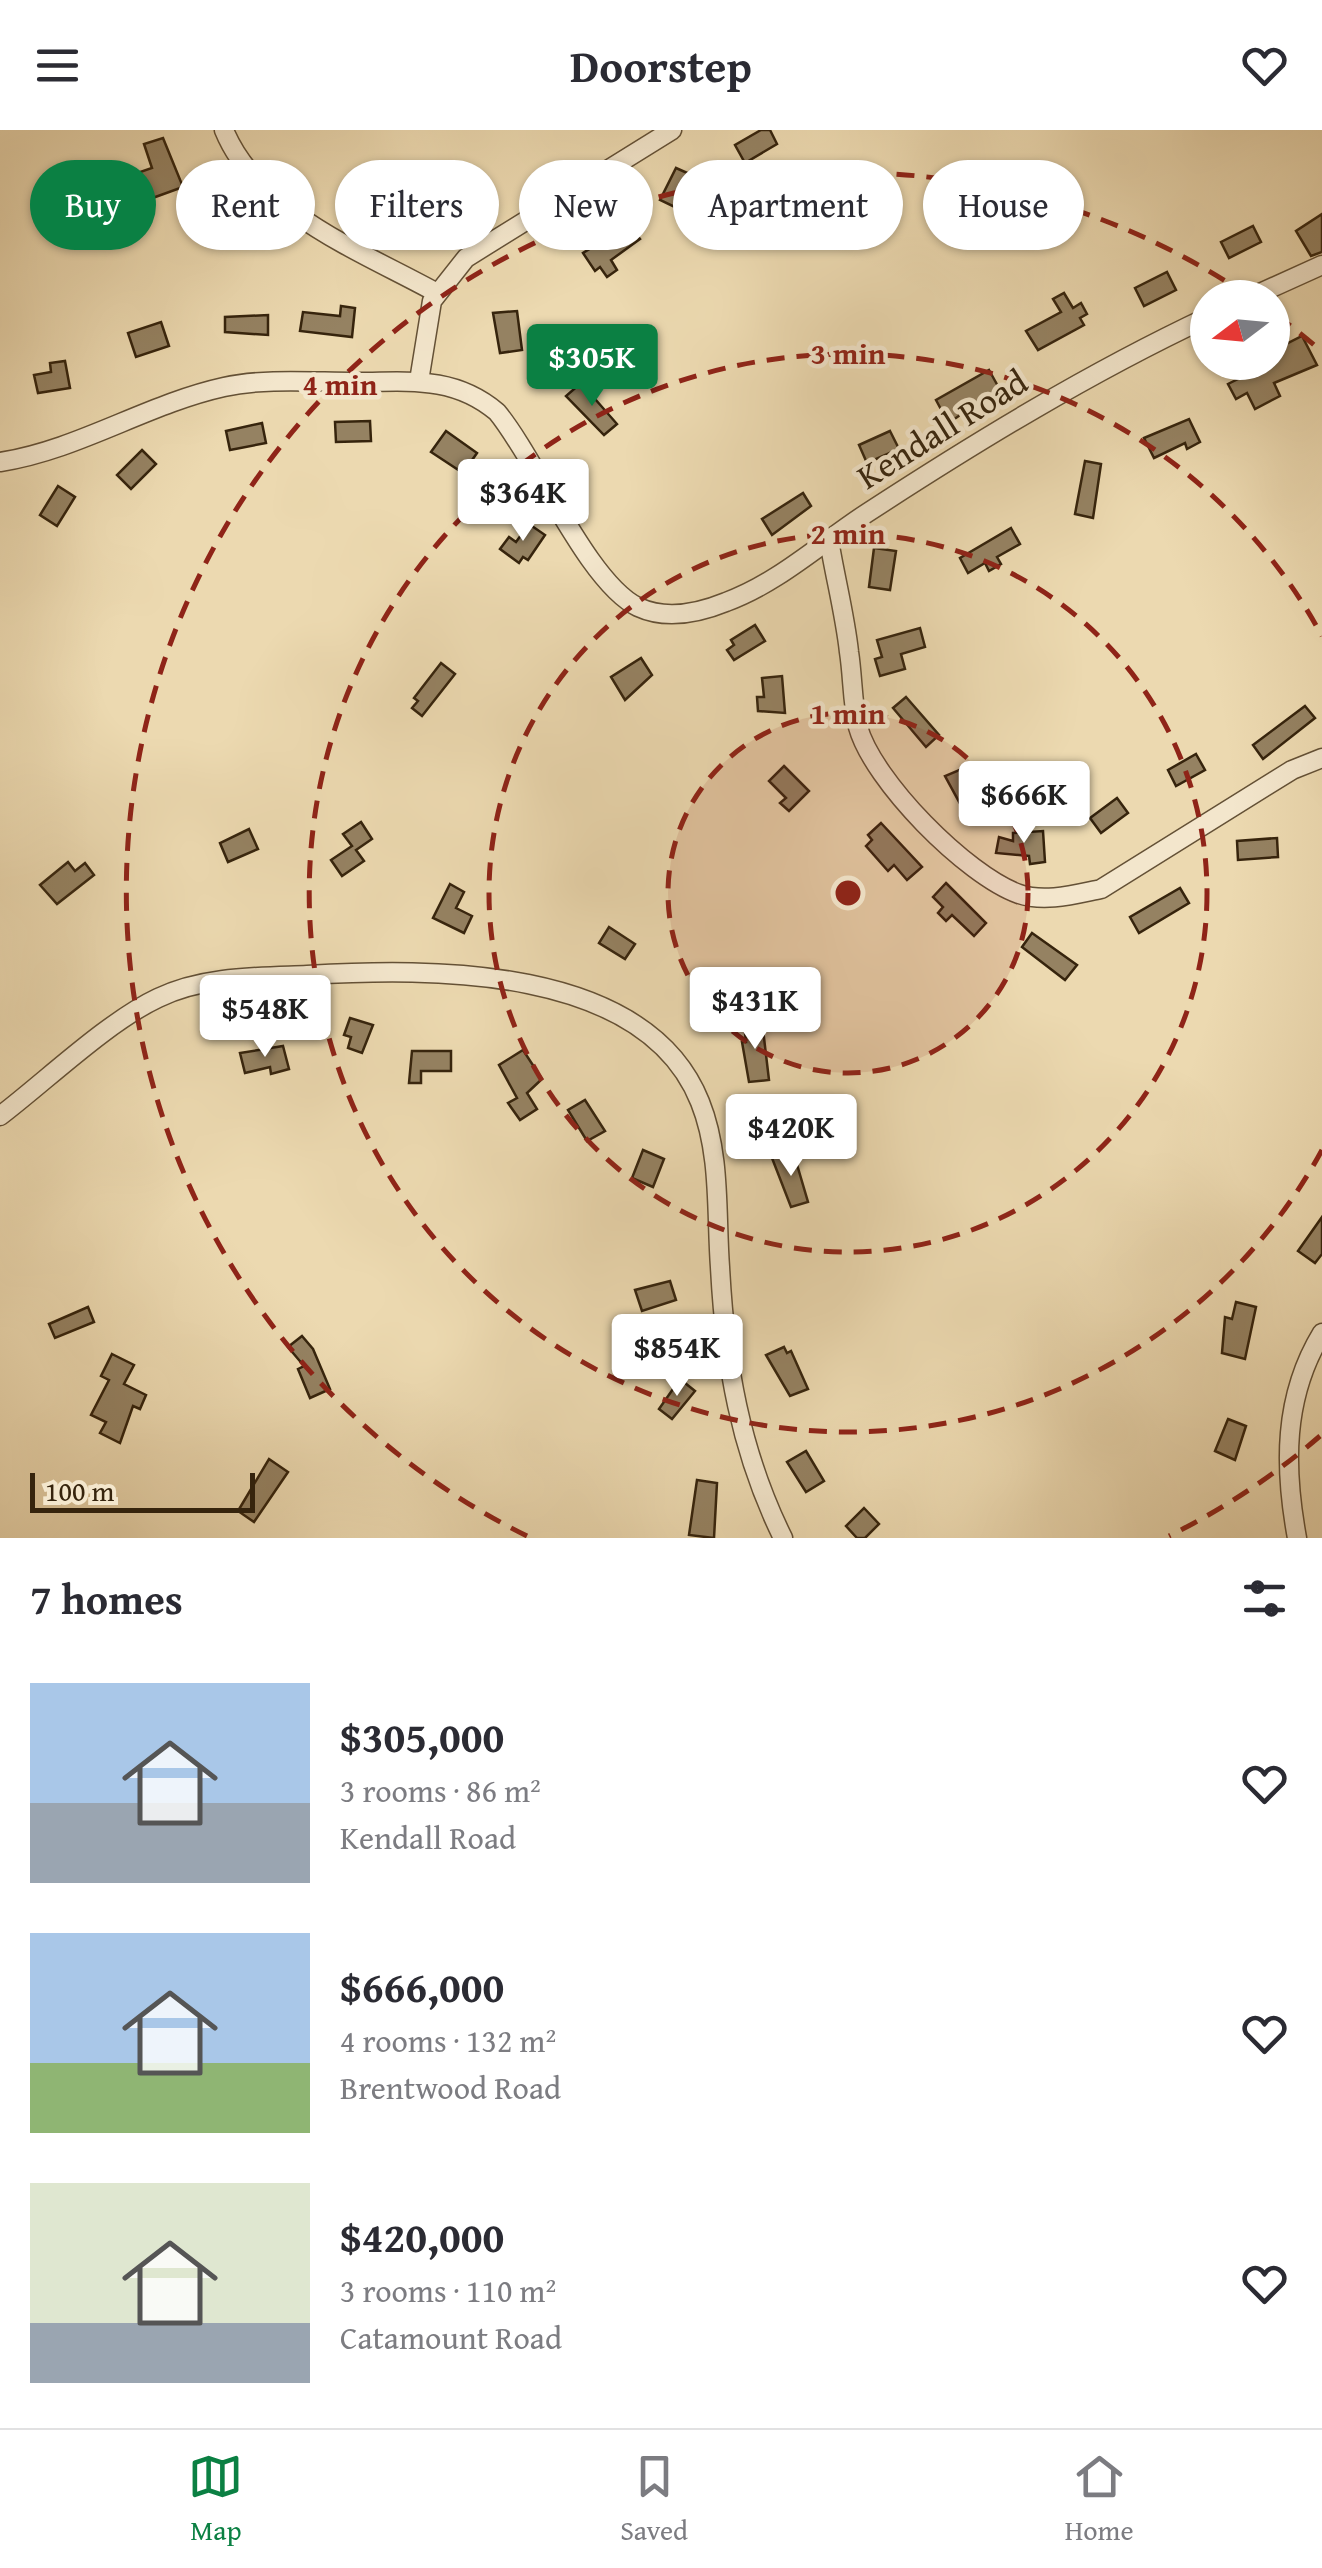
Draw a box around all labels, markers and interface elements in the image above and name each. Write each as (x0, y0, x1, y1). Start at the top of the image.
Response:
text: Doorstep (570, 33, 752, 98)
icon: menu (30, 38, 85, 93)
icon: heart (1237, 38, 1292, 93)
chip: Buy (30, 160, 156, 250)
chip: Rent (176, 160, 315, 250)
chip: Filters (335, 160, 499, 250)
chip: New (519, 160, 653, 250)
chip: Apartment (673, 160, 903, 250)
chip: House (923, 160, 1084, 250)
north arrow (1190, 280, 1290, 380)
map controls (1190, 280, 1290, 380)
pin: $305K (522, 324, 662, 409)
text: 3 min (811, 331, 886, 375)
text: $305K (549, 333, 635, 380)
street label: Kendall Road (847, 356, 1037, 501)
text: 4 min (303, 362, 378, 406)
pin: $364K (453, 459, 593, 544)
text: $364K (480, 468, 566, 515)
text: 2 min (811, 511, 886, 555)
text: 1 min (811, 691, 886, 735)
pin: $666K (954, 761, 1094, 846)
text: $666K (981, 770, 1067, 817)
centre of rings (830, 875, 866, 911)
pin: $431K (685, 967, 825, 1052)
pin: $548K (195, 975, 335, 1060)
text: $431K (712, 976, 798, 1023)
text: $548K (222, 984, 308, 1031)
pin: $420K (721, 1094, 861, 1179)
text: $420K (748, 1103, 834, 1150)
pin: $854K (607, 1314, 747, 1399)
text: $854K (634, 1323, 720, 1370)
scale bar (30, 1468, 255, 1512)
text: 100 m (45, 1470, 114, 1511)
text: 7 homes (30, 1568, 183, 1629)
icon: filters (1237, 1571, 1292, 1626)
text: $305,000 (340, 1706, 504, 1767)
icon: home (110, 1723, 230, 1843)
icon: heart (1237, 1756, 1292, 1811)
text: 3 rooms · 86 m² (340, 1767, 541, 1814)
text: Kendall Road (340, 1814, 516, 1861)
text: $666,000 (340, 1956, 504, 2017)
icon: home (110, 1973, 230, 2093)
icon: heart (1237, 2006, 1292, 2061)
text: 4 rooms · 132 m² (340, 2017, 556, 2064)
text: Brentwood Road (340, 2064, 561, 2111)
text: $420,000 (340, 2206, 504, 2267)
icon: home (110, 2223, 230, 2343)
icon: heart (1237, 2256, 1292, 2311)
text: 3 rooms · 110 m² (340, 2267, 556, 2314)
text: Catamount Road (340, 2314, 562, 2361)
tab: Map (188, 2449, 243, 2550)
tab: Saved (620, 2449, 688, 2550)
tab: Home (1065, 2449, 1134, 2550)

